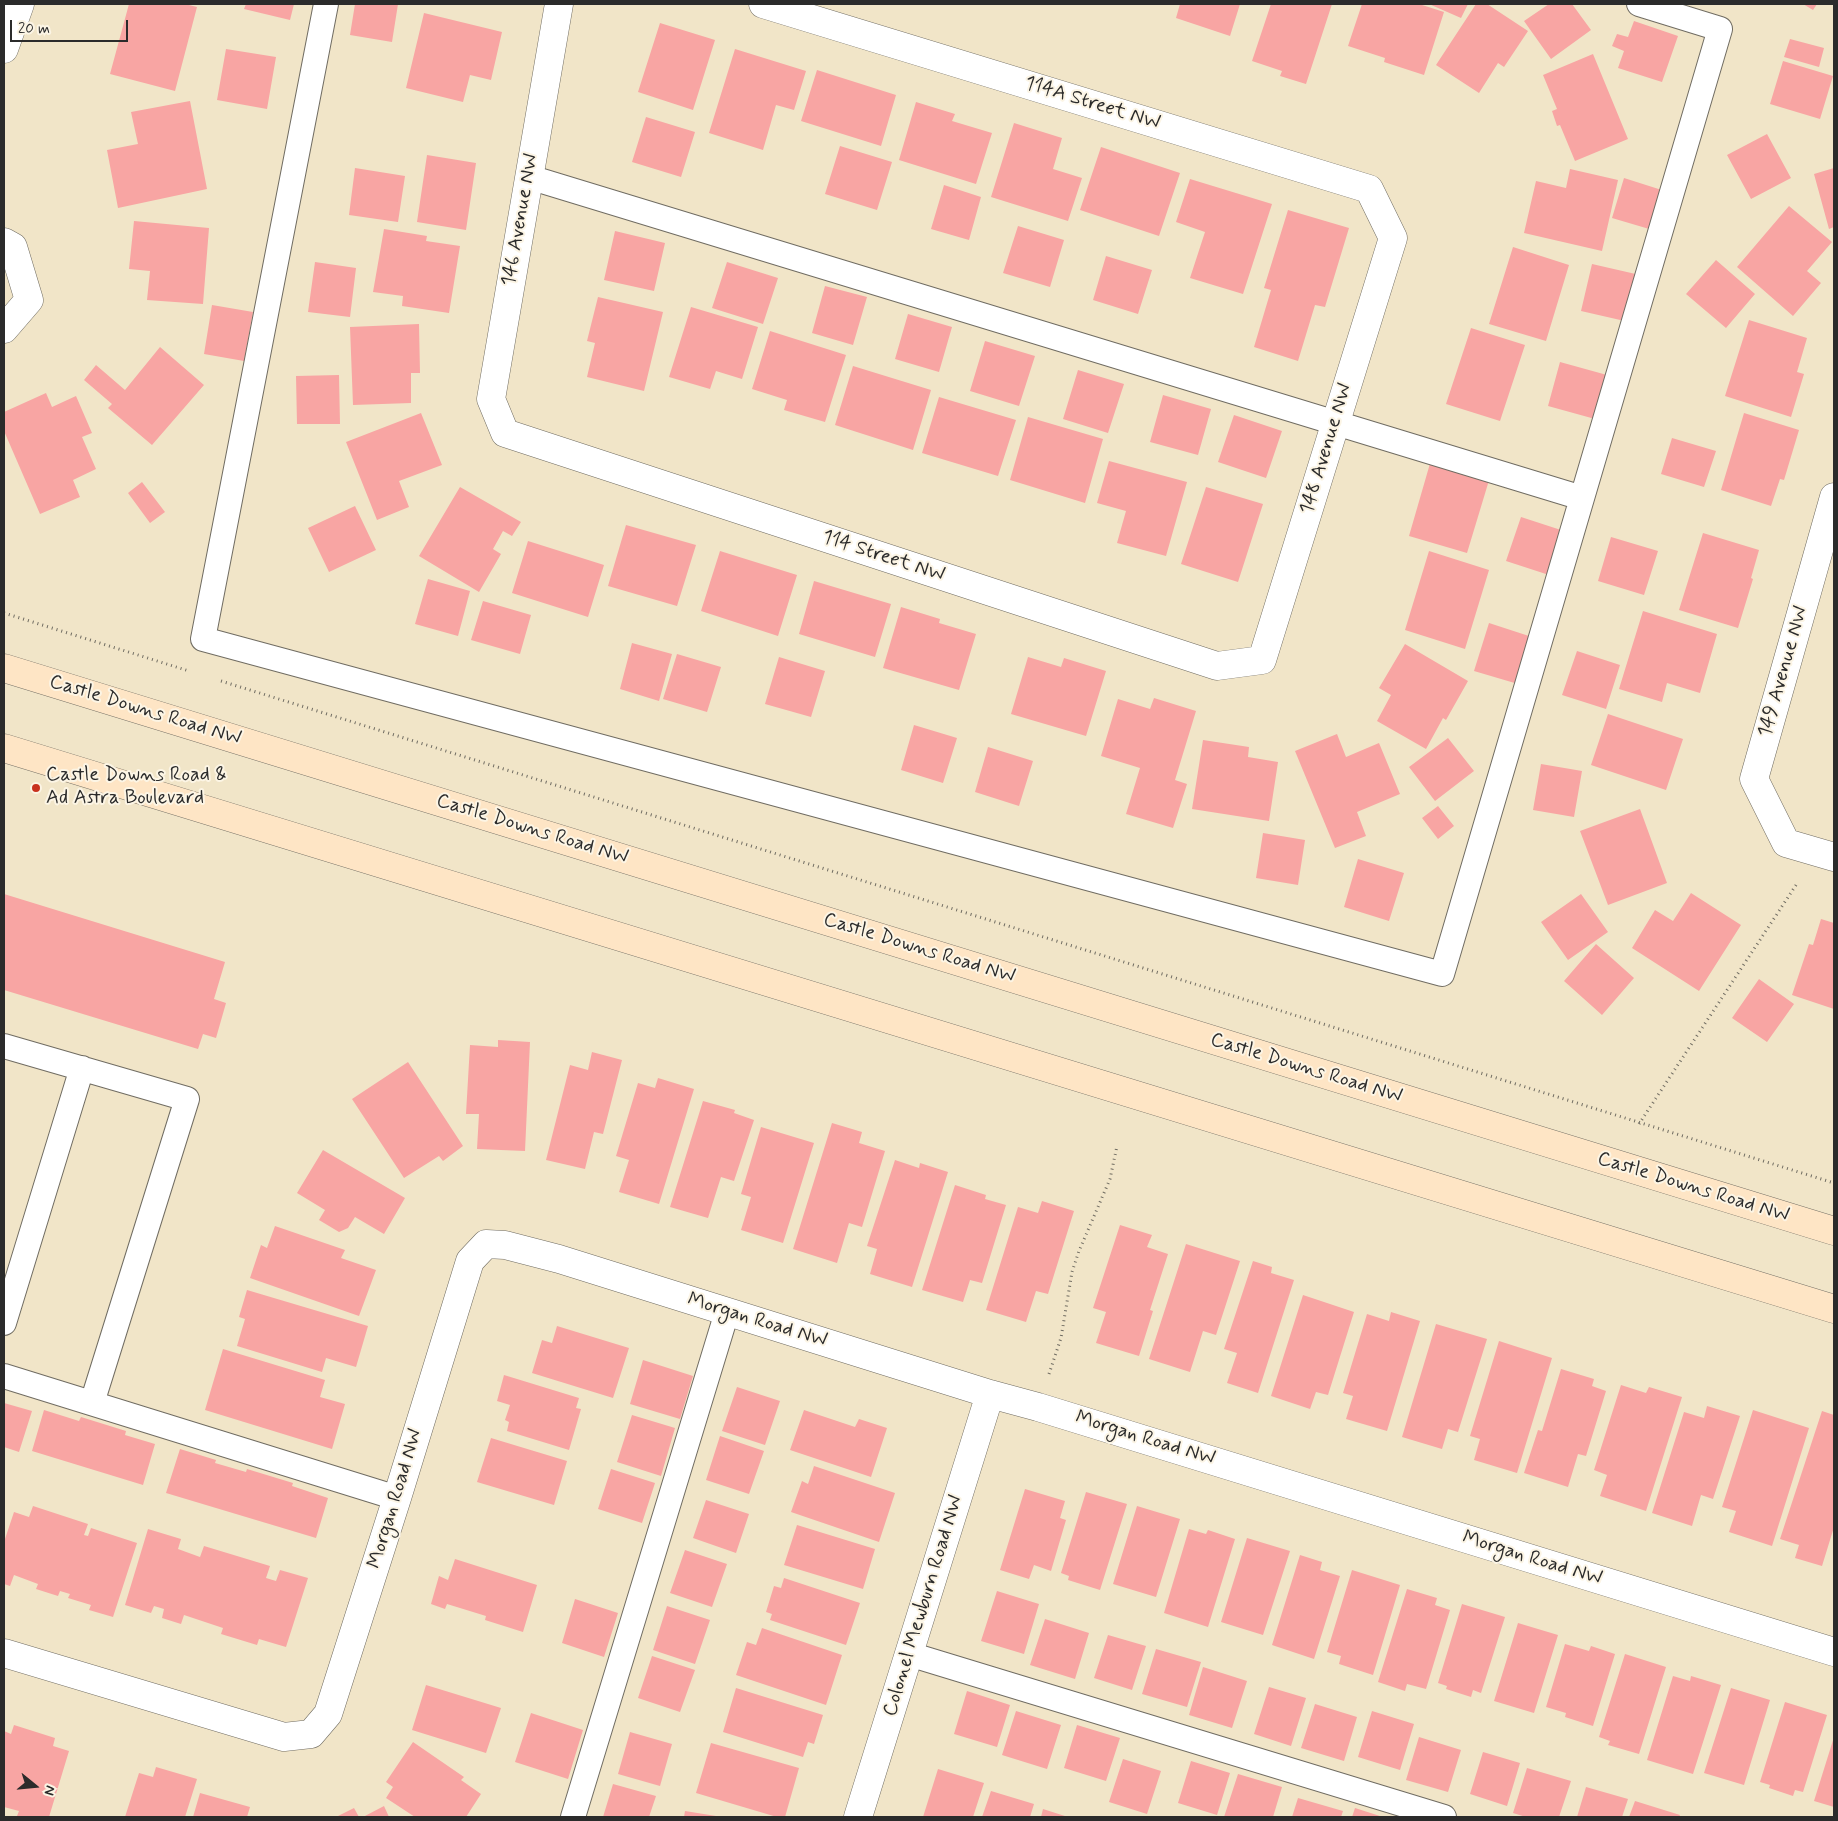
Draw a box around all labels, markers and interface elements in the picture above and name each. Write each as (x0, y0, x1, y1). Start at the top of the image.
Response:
scale bar (12, 10, 130, 42)
text: 20 m (18, 19, 50, 39)
street label: 114A Street NW (1021, 72, 1163, 136)
street label: 146 Avenue NW (498, 152, 544, 288)
street label: 148 Avenue NW (1296, 381, 1358, 517)
street label: 114 Street NW (819, 526, 947, 588)
street label: 149 Avenue NW (1754, 604, 1814, 740)
street label: Castle Downs Road NW (46, 670, 244, 752)
place label: Castle Downs Road & Ad Astra Boulevard (46, 764, 227, 811)
marker: Castle Downs Road & Ad Astra Boulevard (30, 782, 42, 794)
street label: Castle Downs Road NW (433, 789, 631, 871)
street label: Castle Downs Road NW (820, 908, 1018, 990)
street label: Castle Downs Road NW (1207, 1028, 1405, 1110)
street label: Castle Downs Road NW (1594, 1147, 1792, 1229)
street label: Morgan Road NW (684, 1288, 830, 1354)
street label: Morgan Road NW (1072, 1406, 1218, 1472)
street label: Morgan Road NW (363, 1426, 429, 1572)
street label: Colonel Mewburn Road NW (879, 1493, 969, 1719)
street label: Morgan Road NW (1459, 1526, 1605, 1592)
north arrow (10, 1761, 60, 1811)
text: N (39, 1783, 59, 1797)

